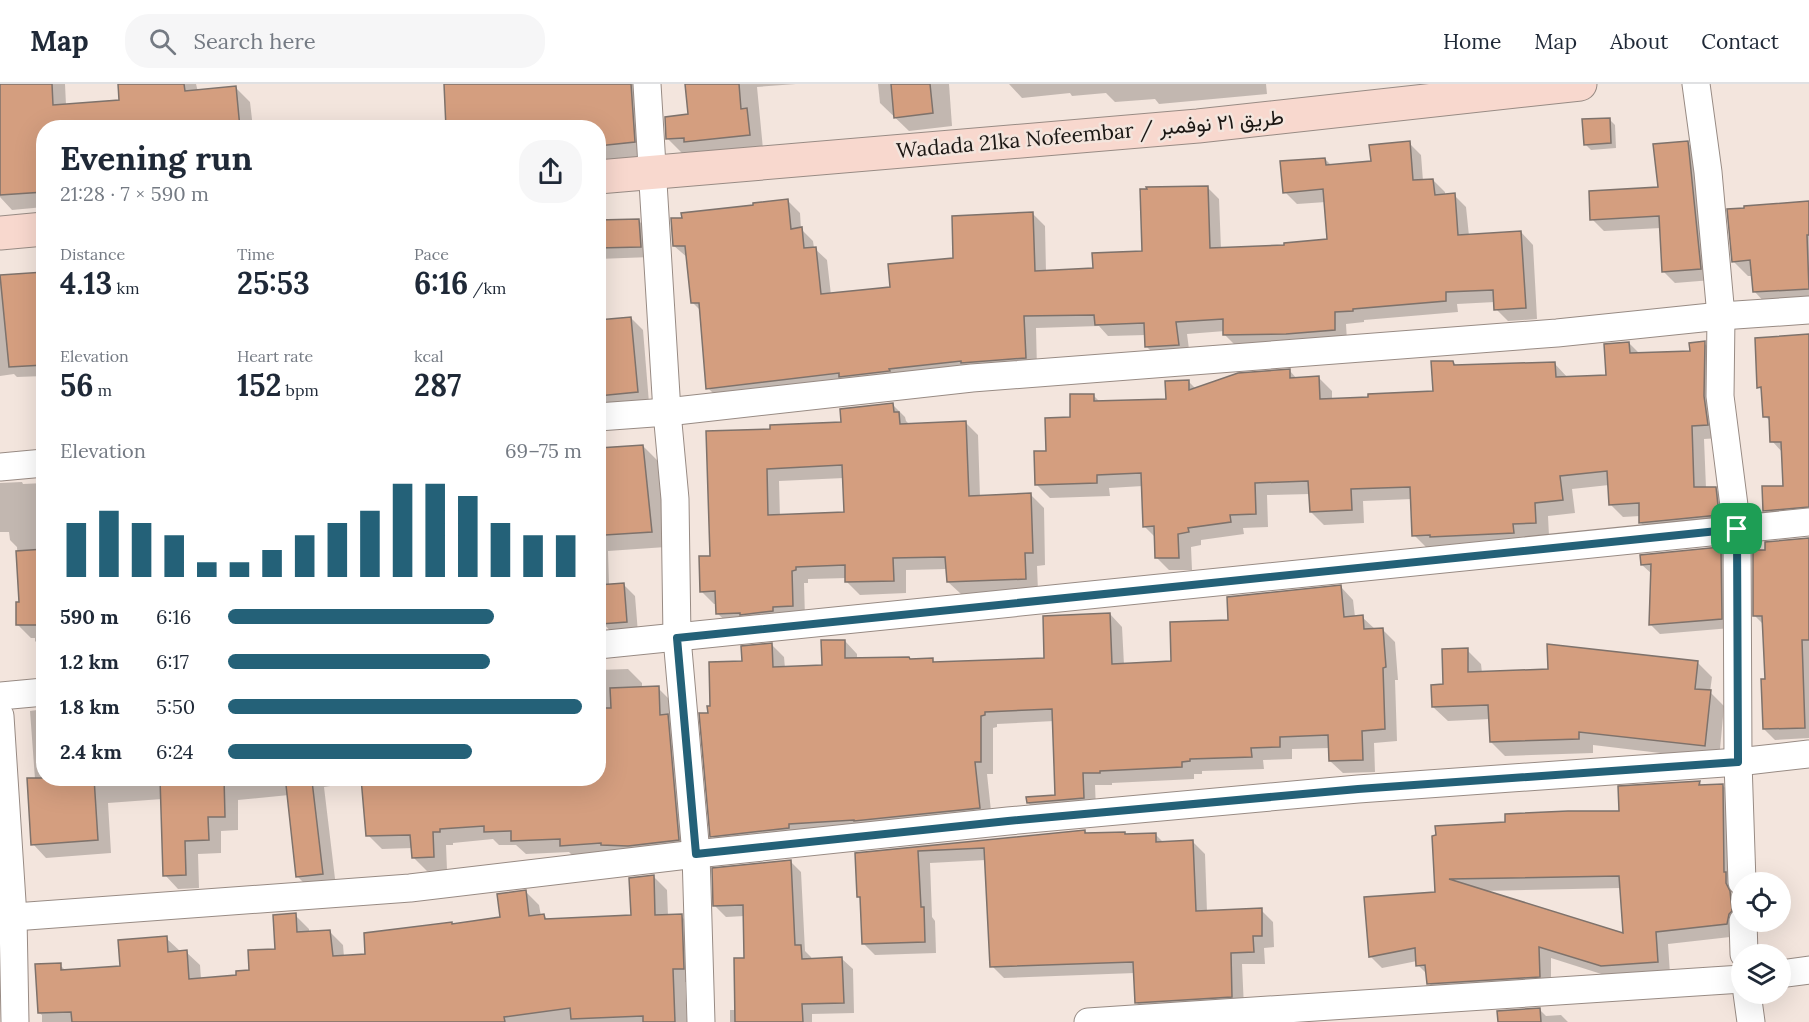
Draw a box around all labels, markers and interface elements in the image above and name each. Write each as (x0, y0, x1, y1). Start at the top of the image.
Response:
search box (125, 14, 545, 68)
text: Map (30, 23, 89, 59)
icon: search (146, 25, 179, 58)
text: Search here (194, 27, 316, 55)
text: Home (1443, 28, 1501, 55)
text: Map (1534, 28, 1577, 55)
text: About (1610, 28, 1668, 55)
text: Contact (1701, 28, 1779, 55)
street label: Wadada 21ka Nofeembar / طريق ٢١ نوفمبر (895, 103, 1285, 164)
text: Evening run (60, 137, 252, 179)
button: share (519, 140, 582, 203)
text: 21:28 · 7 × 590 m (60, 181, 209, 206)
text: Distance (60, 244, 125, 264)
text: Time (237, 244, 275, 264)
text: Pace (414, 244, 449, 264)
text: 4.13 (60, 264, 112, 302)
text: 25:53 (237, 264, 310, 302)
text: 6:16 (414, 264, 468, 302)
text: km (112, 278, 140, 298)
text: /km (468, 278, 506, 298)
text: Elevation (60, 346, 129, 366)
text: Heart rate (237, 346, 313, 366)
text: kcal (414, 346, 444, 366)
text: 56 (60, 366, 93, 404)
text: 152 (237, 366, 281, 404)
text: 287 (414, 366, 461, 404)
text: m (93, 380, 112, 400)
text: bpm (281, 380, 319, 400)
text: Elevation (60, 438, 146, 463)
text: 69–75 m (505, 438, 582, 463)
pin (1711, 503, 1762, 554)
icon: arrive (1720, 512, 1753, 545)
text: 590 m (60, 604, 119, 629)
text: 6:16 (156, 604, 191, 629)
text: 1.2 km (60, 649, 119, 674)
text: 6:17 (156, 649, 189, 674)
text: 1.8 km (60, 694, 120, 719)
text: 5:50 (156, 694, 195, 719)
text: 2.4 km (60, 739, 122, 764)
text: 6:24 (156, 739, 194, 764)
map controls (1731, 872, 1791, 1004)
button: locate (1731, 872, 1791, 932)
button: layers (1731, 944, 1791, 1004)

